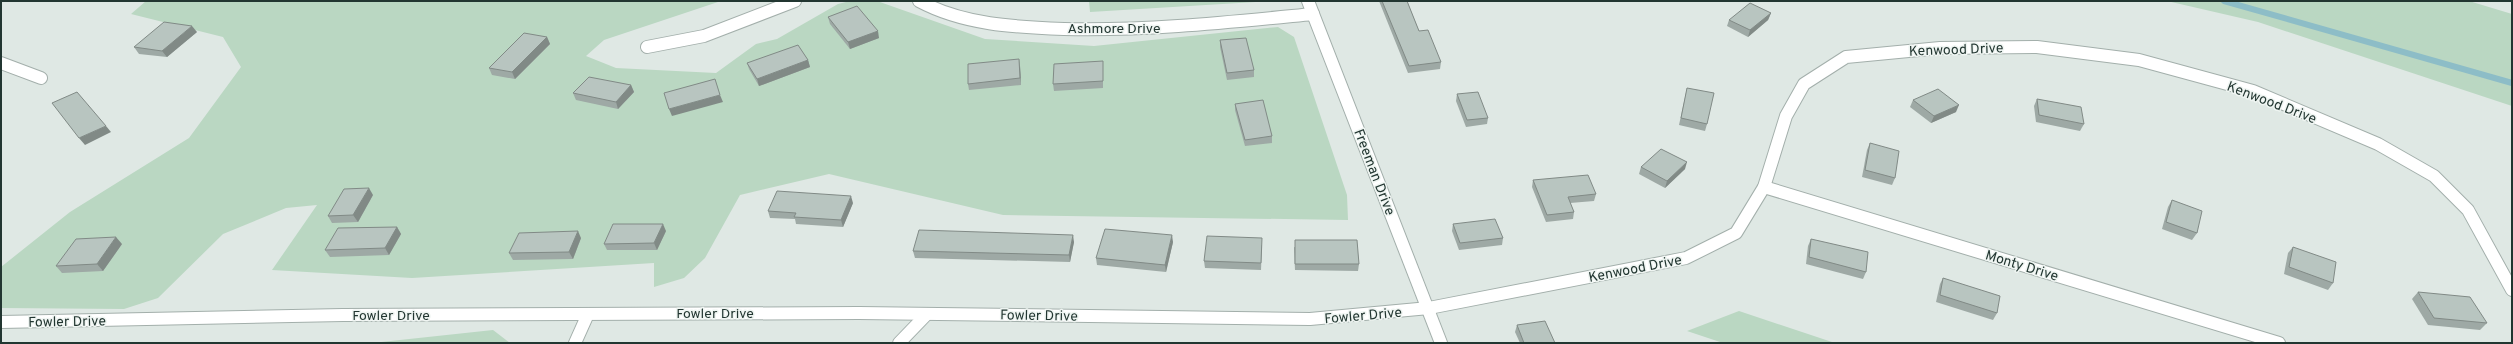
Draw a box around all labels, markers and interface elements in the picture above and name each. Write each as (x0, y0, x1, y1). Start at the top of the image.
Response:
street label: Ashmore Drive (1068, 21, 1160, 38)
street label: Kenwood Drive (1908, 40, 2004, 61)
street label: Kenwood Drive (2224, 79, 2319, 128)
street label: Freeman Drive (1349, 127, 1398, 218)
street label: Monty Drive (1983, 247, 2060, 286)
street label: Kenwood Drive (1587, 252, 1683, 287)
street label: Fowler Drive (1324, 305, 1403, 328)
street label: Fowler Drive (676, 306, 754, 323)
street label: Fowler Drive (1000, 307, 1078, 326)
street label: Fowler Drive (352, 308, 430, 325)
street label: Fowler Drive (28, 313, 106, 332)

